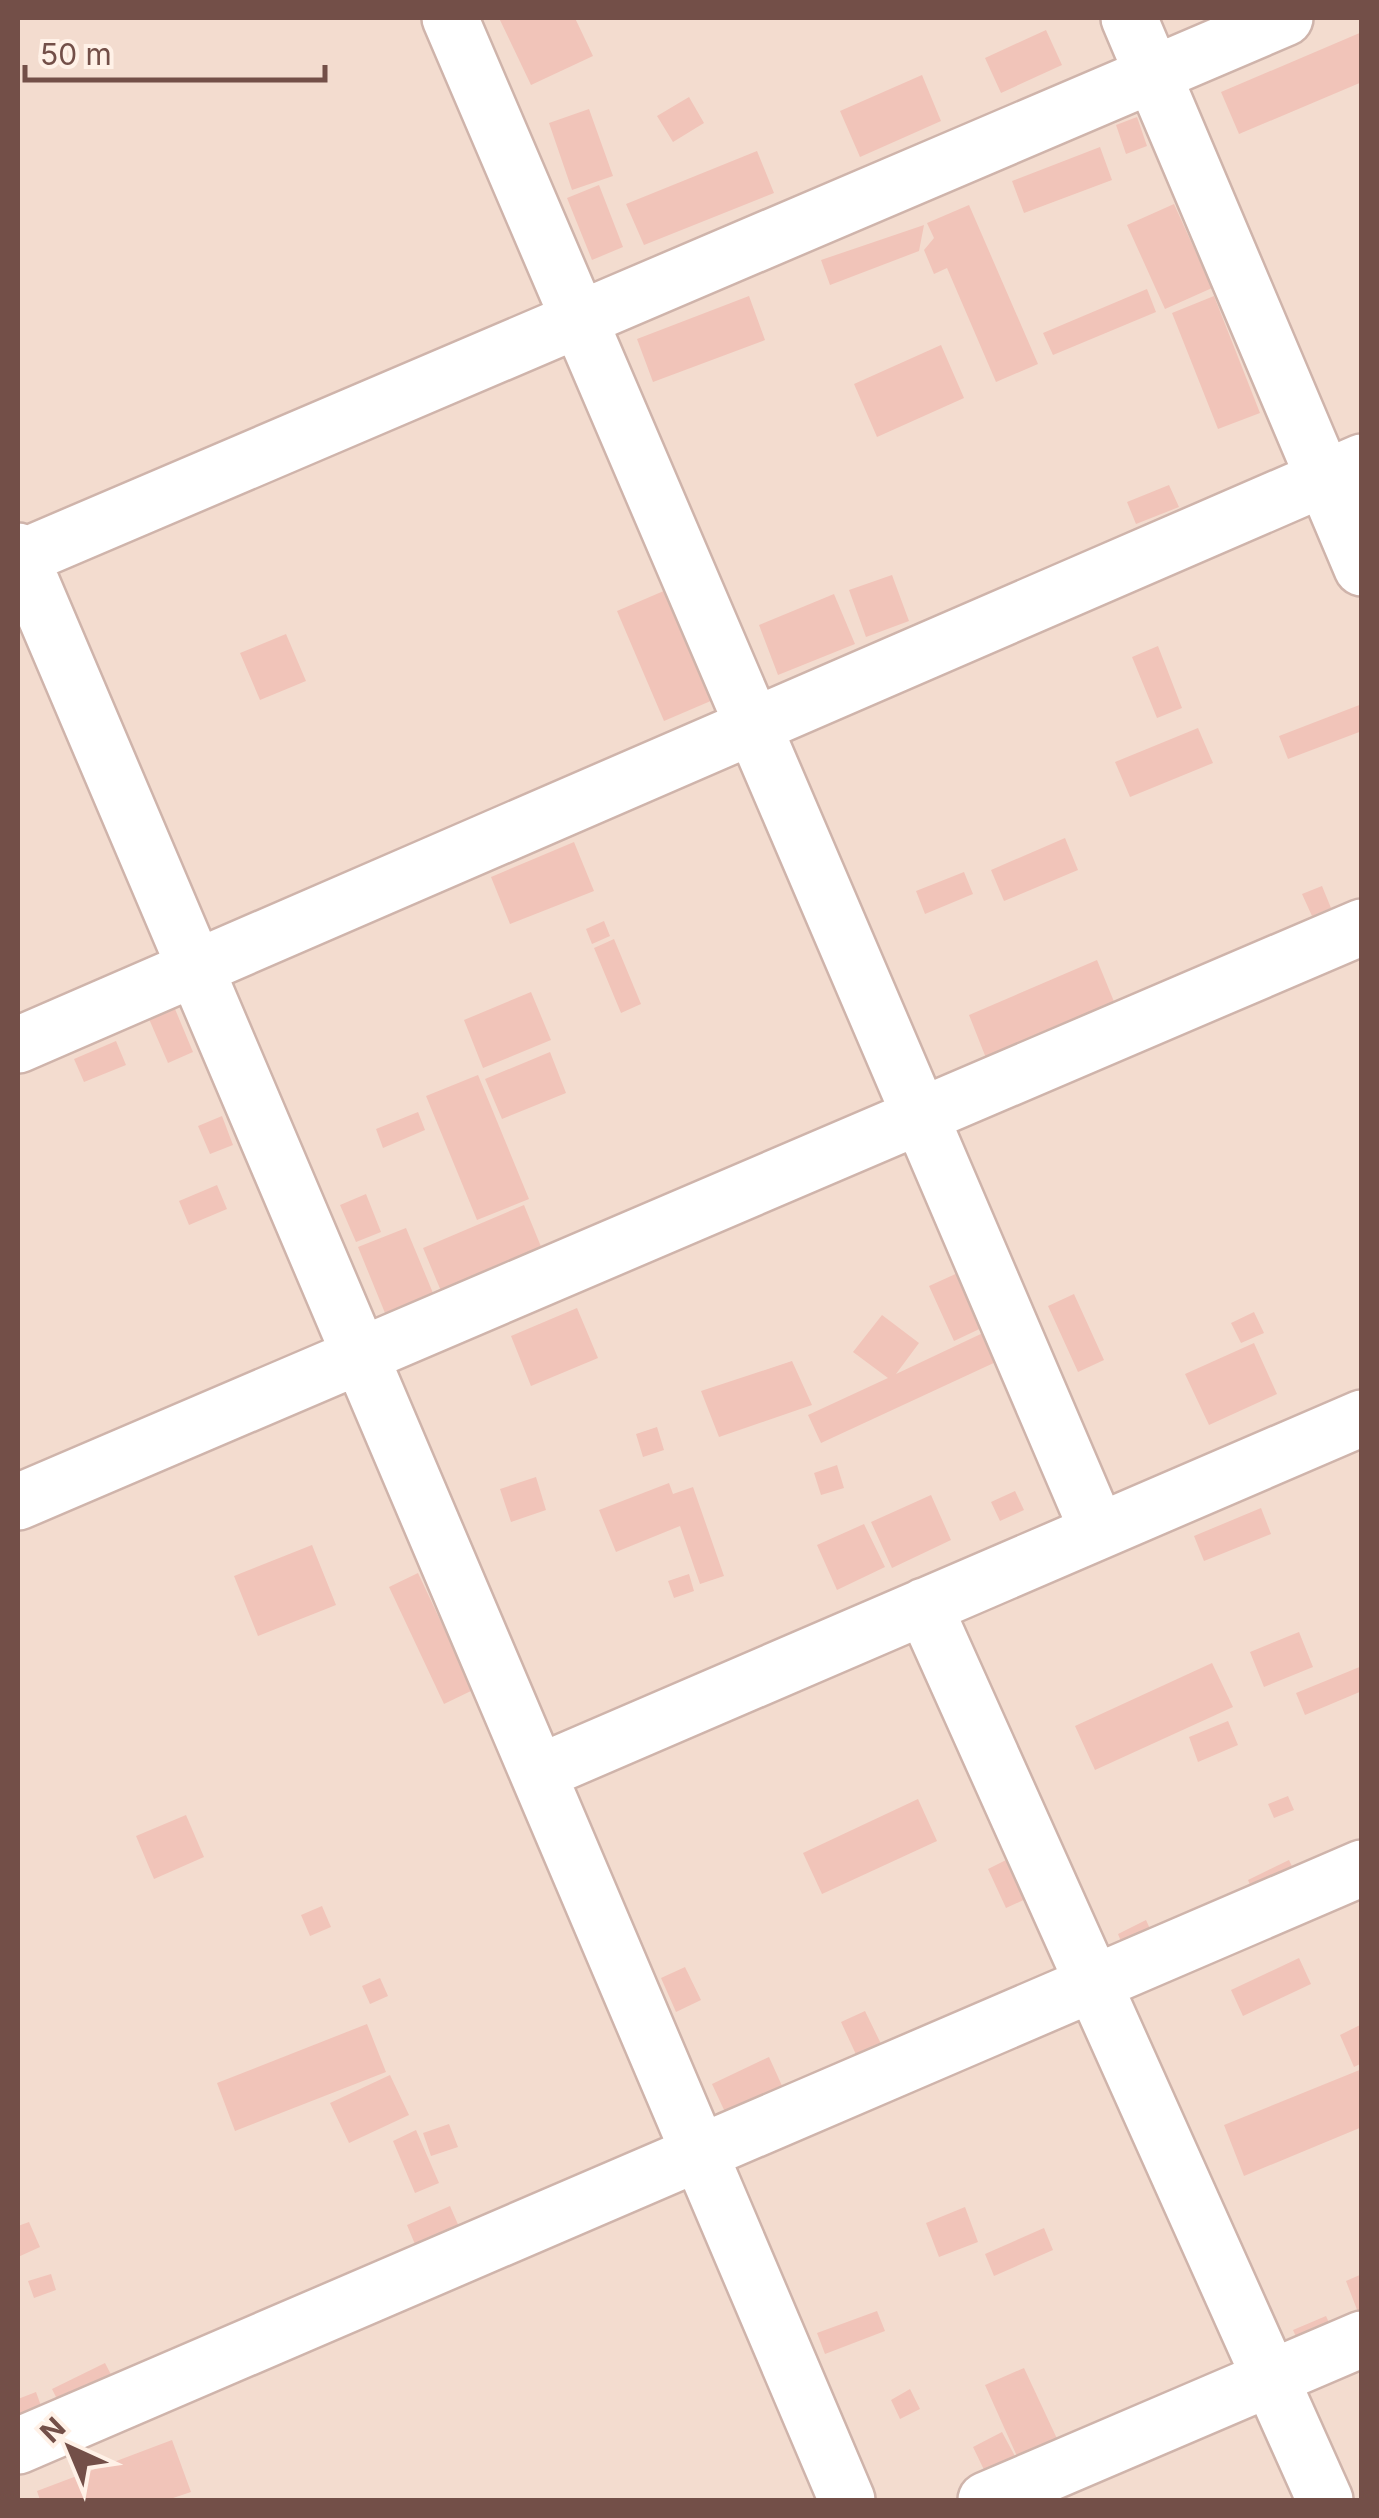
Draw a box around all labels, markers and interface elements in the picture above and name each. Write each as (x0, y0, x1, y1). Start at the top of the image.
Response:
scale bar (25, 20, 325, 82)
text: 50 m (40, 36, 112, 72)
north arrow (20, 2398, 120, 2498)
text: N (33, 2410, 72, 2450)

